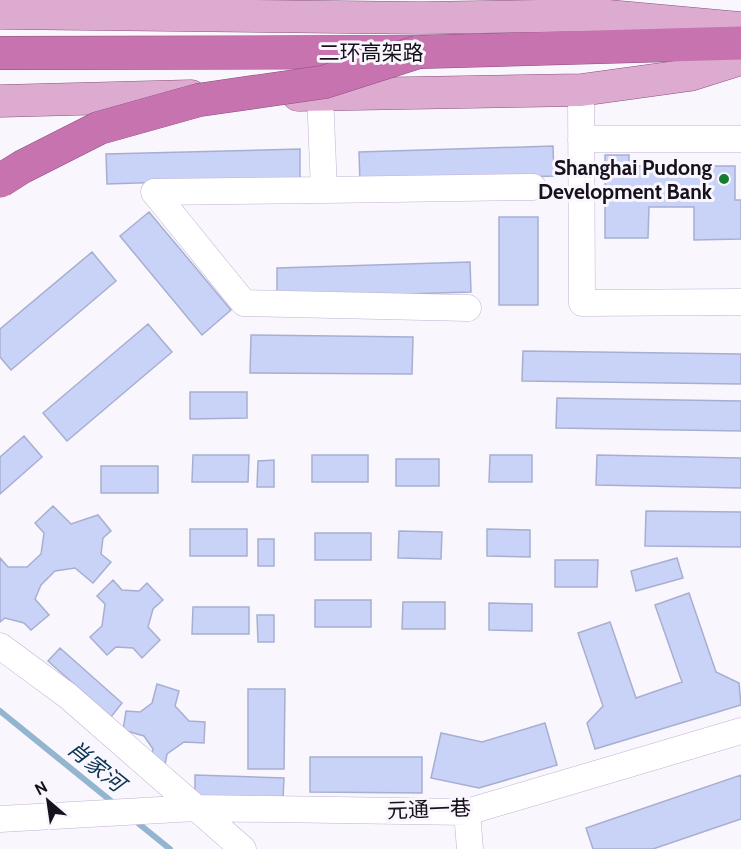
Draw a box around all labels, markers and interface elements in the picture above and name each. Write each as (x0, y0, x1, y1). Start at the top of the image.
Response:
street label: 二环高架路 (319, 40, 424, 65)
place label: Shanghai Pudong Development Bank (538, 155, 713, 204)
marker: Shanghai Pudong Development Bank (717, 172, 731, 186)
water label: 肖家河 (62, 735, 133, 800)
north arrow (18, 771, 78, 831)
text: N (31, 777, 51, 799)
street label: 元通一巷 (387, 795, 471, 823)

